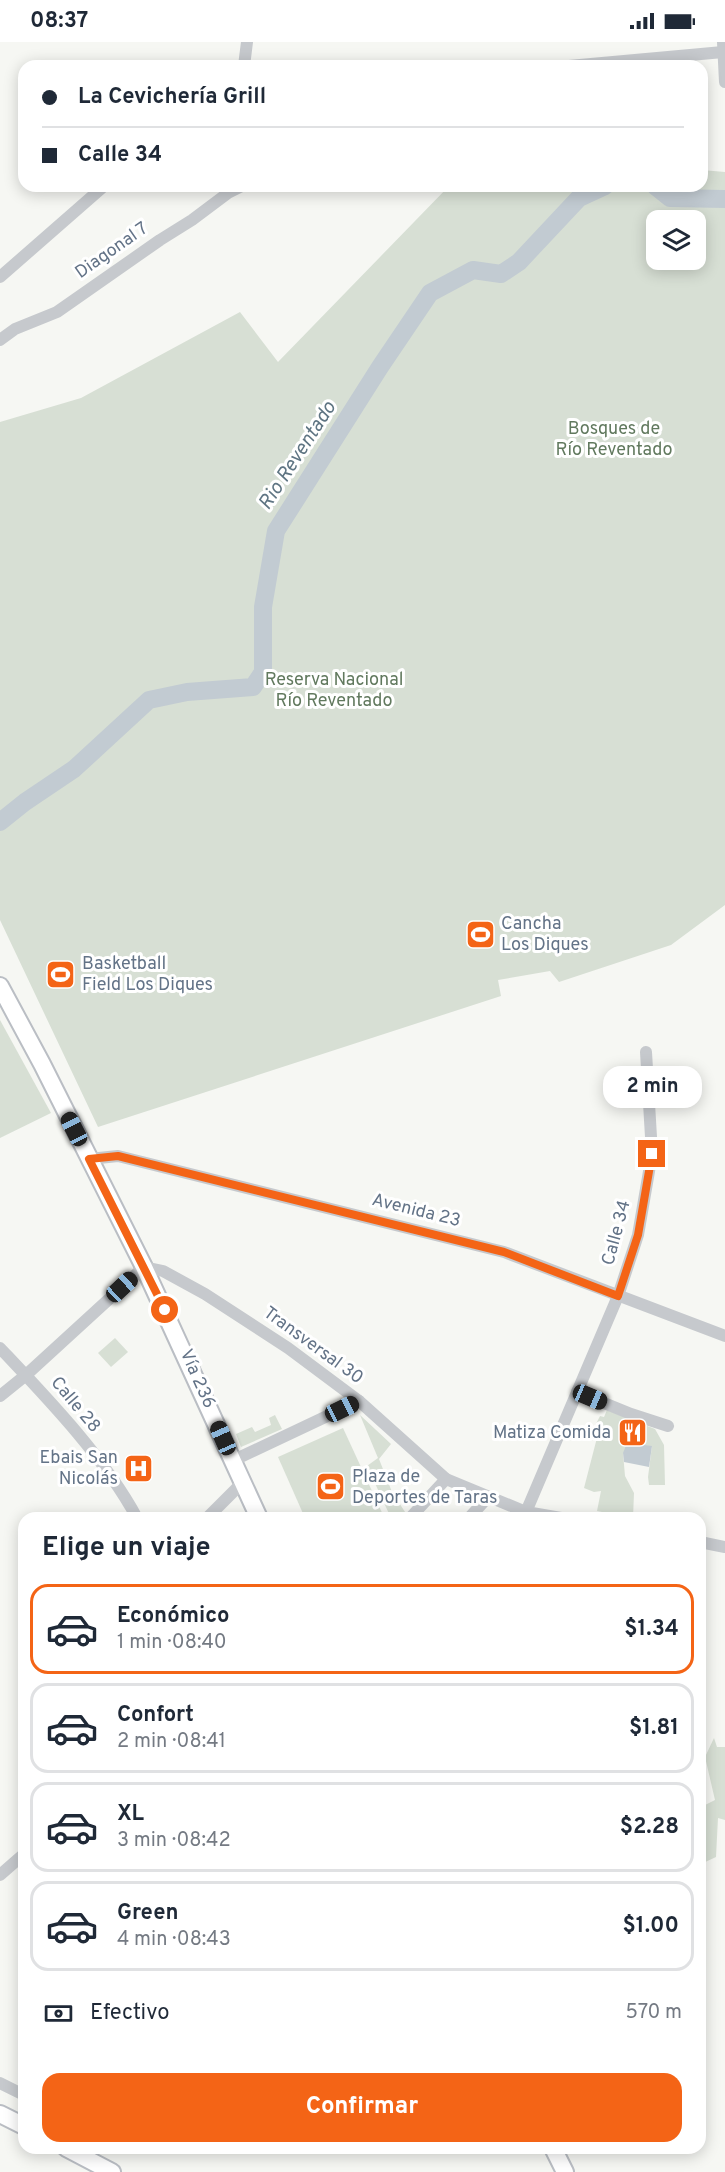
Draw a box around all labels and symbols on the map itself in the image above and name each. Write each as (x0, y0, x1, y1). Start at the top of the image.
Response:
street label: Diagonal 7 (71, 218, 153, 284)
water label: Rio Reventado (253, 396, 343, 515)
park label: Bosques de Río Reventado (555, 418, 673, 462)
park label: Reserva Nacional Río Reventado (265, 669, 403, 713)
place label: Cancha Los Diques (501, 913, 589, 957)
sports icon: Cancha Los Diques (464, 918, 496, 950)
place label: Basketball Field Los Diques (82, 953, 213, 997)
sports icon: Basketball Field Los Diques (45, 958, 77, 990)
callout: 2 min (602, 1067, 702, 1109)
car (58, 1109, 90, 1149)
route end (638, 1140, 665, 1167)
street label: Avenida 23 (369, 1189, 463, 1233)
street label: Calle 34 (597, 1198, 637, 1268)
car (103, 1268, 141, 1306)
route start (151, 1296, 178, 1323)
street label: Transversal 30 (258, 1302, 368, 1390)
street label: Vía 236 (174, 1346, 220, 1412)
street label: Calle 28 (45, 1372, 105, 1438)
car (570, 1382, 610, 1412)
car (322, 1393, 362, 1425)
restaurant icon: Matiza Comida (616, 1417, 648, 1449)
car (207, 1418, 239, 1458)
place label: Matiza Comida (493, 1422, 611, 1445)
place label: Ebais San Nicolás (40, 1447, 118, 1491)
hospital icon: Ebais San Nicolás (123, 1452, 155, 1484)
place label: Plaza de Deportes de Taras (352, 1466, 497, 1510)
sports icon: Plaza de Deportes de Taras (315, 1471, 347, 1503)

